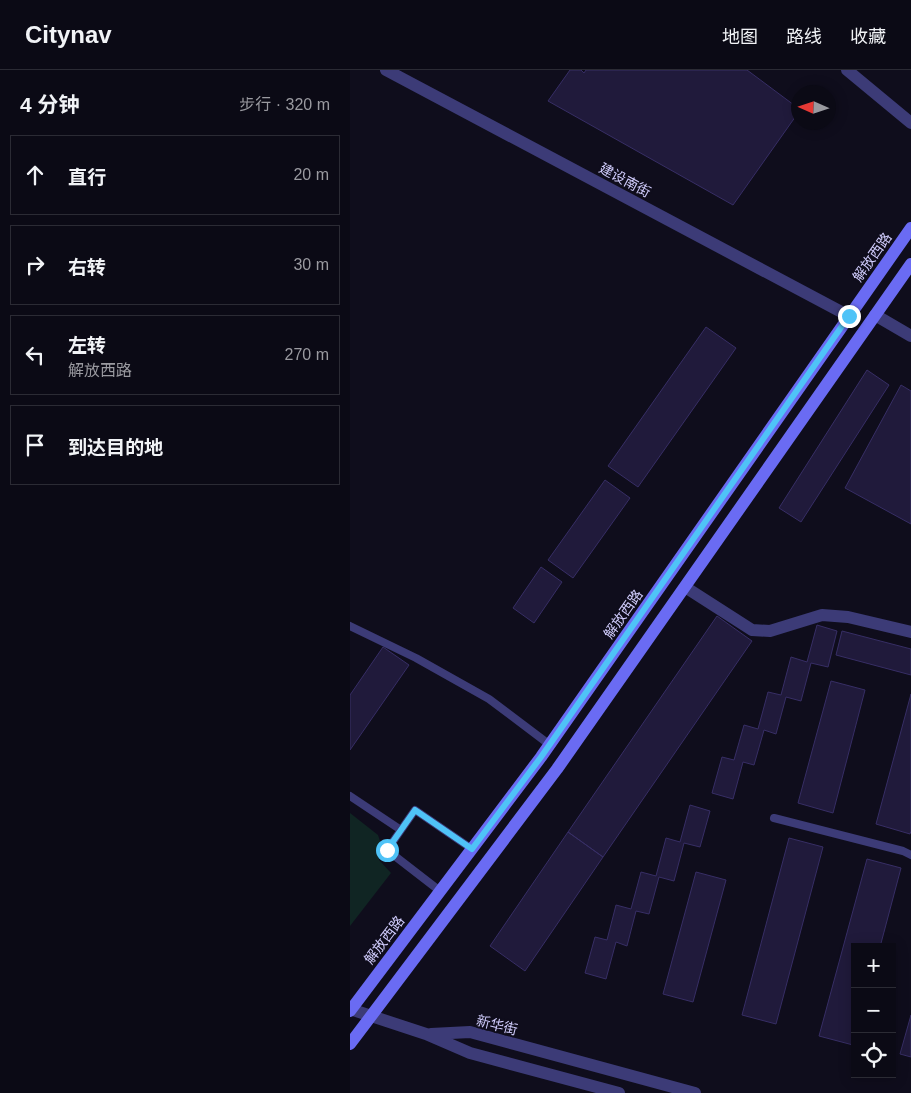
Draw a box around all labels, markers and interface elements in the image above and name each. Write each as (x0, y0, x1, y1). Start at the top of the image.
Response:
text: Citynav (25, 21, 112, 48)
text: 地图 (722, 27, 758, 47)
text: 路线 (786, 27, 822, 47)
text: 收藏 (850, 27, 886, 47)
north arrow (791, 85, 836, 130)
text: 4 分钟 (20, 93, 80, 116)
text: 步行 · 320 m (239, 96, 330, 113)
street label: 建设南街 (597, 160, 653, 200)
icon: ahead (21, 161, 49, 189)
text: 20 m (293, 166, 329, 183)
text: 直行 (68, 167, 106, 188)
street label: 解放西路 (849, 229, 895, 285)
icon: right (21, 251, 49, 279)
text: 30 m (293, 256, 329, 273)
text: 右转 (68, 257, 106, 278)
route end (838, 305, 861, 328)
text: 左转 (68, 335, 106, 356)
icon: left (21, 341, 49, 369)
text: 270 m (285, 346, 329, 363)
text: 解放西路 (68, 362, 132, 379)
icon: arrive (21, 431, 49, 459)
text: 到达目的地 (68, 437, 163, 458)
street label: 解放西路 (600, 586, 646, 642)
route start (376, 839, 399, 862)
street label: 解放西路 (361, 913, 407, 967)
map controls (851, 943, 896, 1078)
button: + (851, 943, 896, 988)
button: − (851, 988, 896, 1033)
street label: 新华街 (475, 1012, 519, 1038)
button: locate (851, 1033, 896, 1078)

